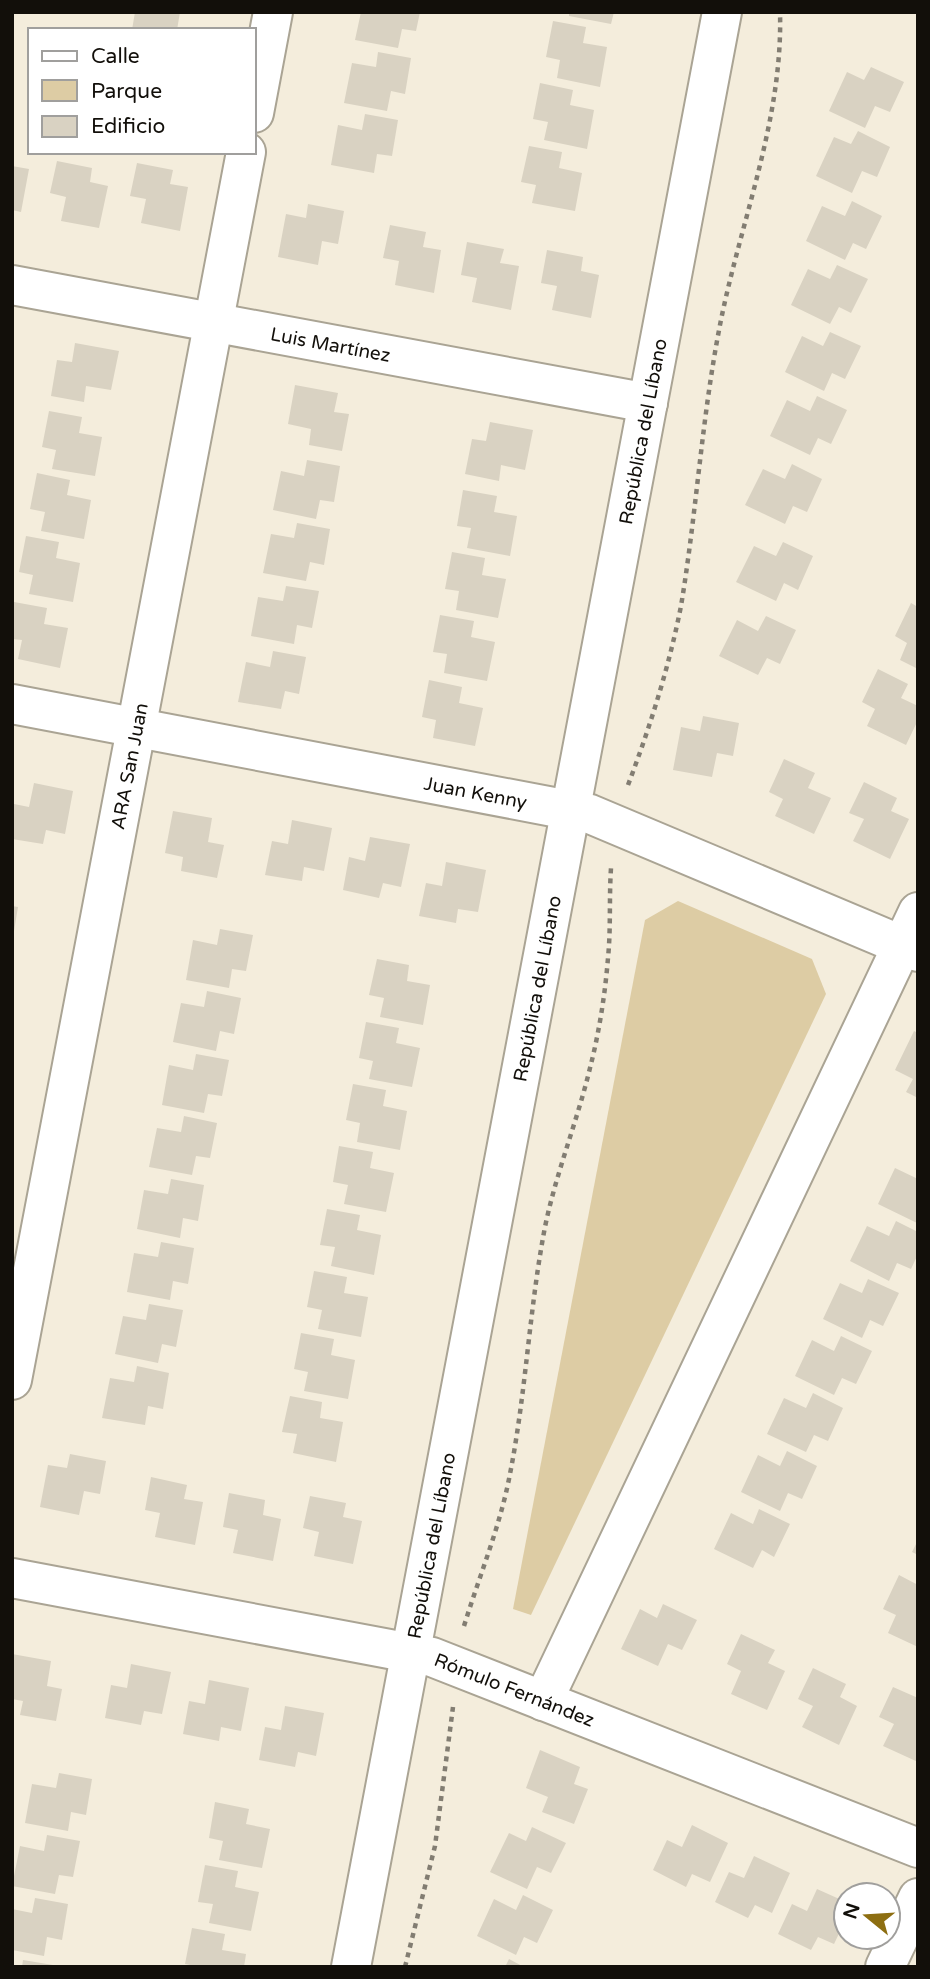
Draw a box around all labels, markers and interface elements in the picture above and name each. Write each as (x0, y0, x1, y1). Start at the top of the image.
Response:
legend (28, 28, 256, 154)
text: Calle (91, 44, 140, 69)
text: Parque (91, 79, 162, 104)
text: Edificio (91, 114, 165, 139)
street label: Luis Martínez (269, 323, 392, 367)
street label: República del Líbano (615, 337, 672, 527)
street label: ARA San Juan (107, 701, 153, 831)
street label: Juan Kenny (422, 773, 529, 814)
street label: República del Líbano (509, 894, 566, 1084)
street label: República del Líbano (404, 1451, 460, 1641)
street label: Rómulo Fernández (431, 1649, 597, 1732)
north arrow (832, 1881, 902, 1951)
text: N (839, 1900, 865, 1922)

